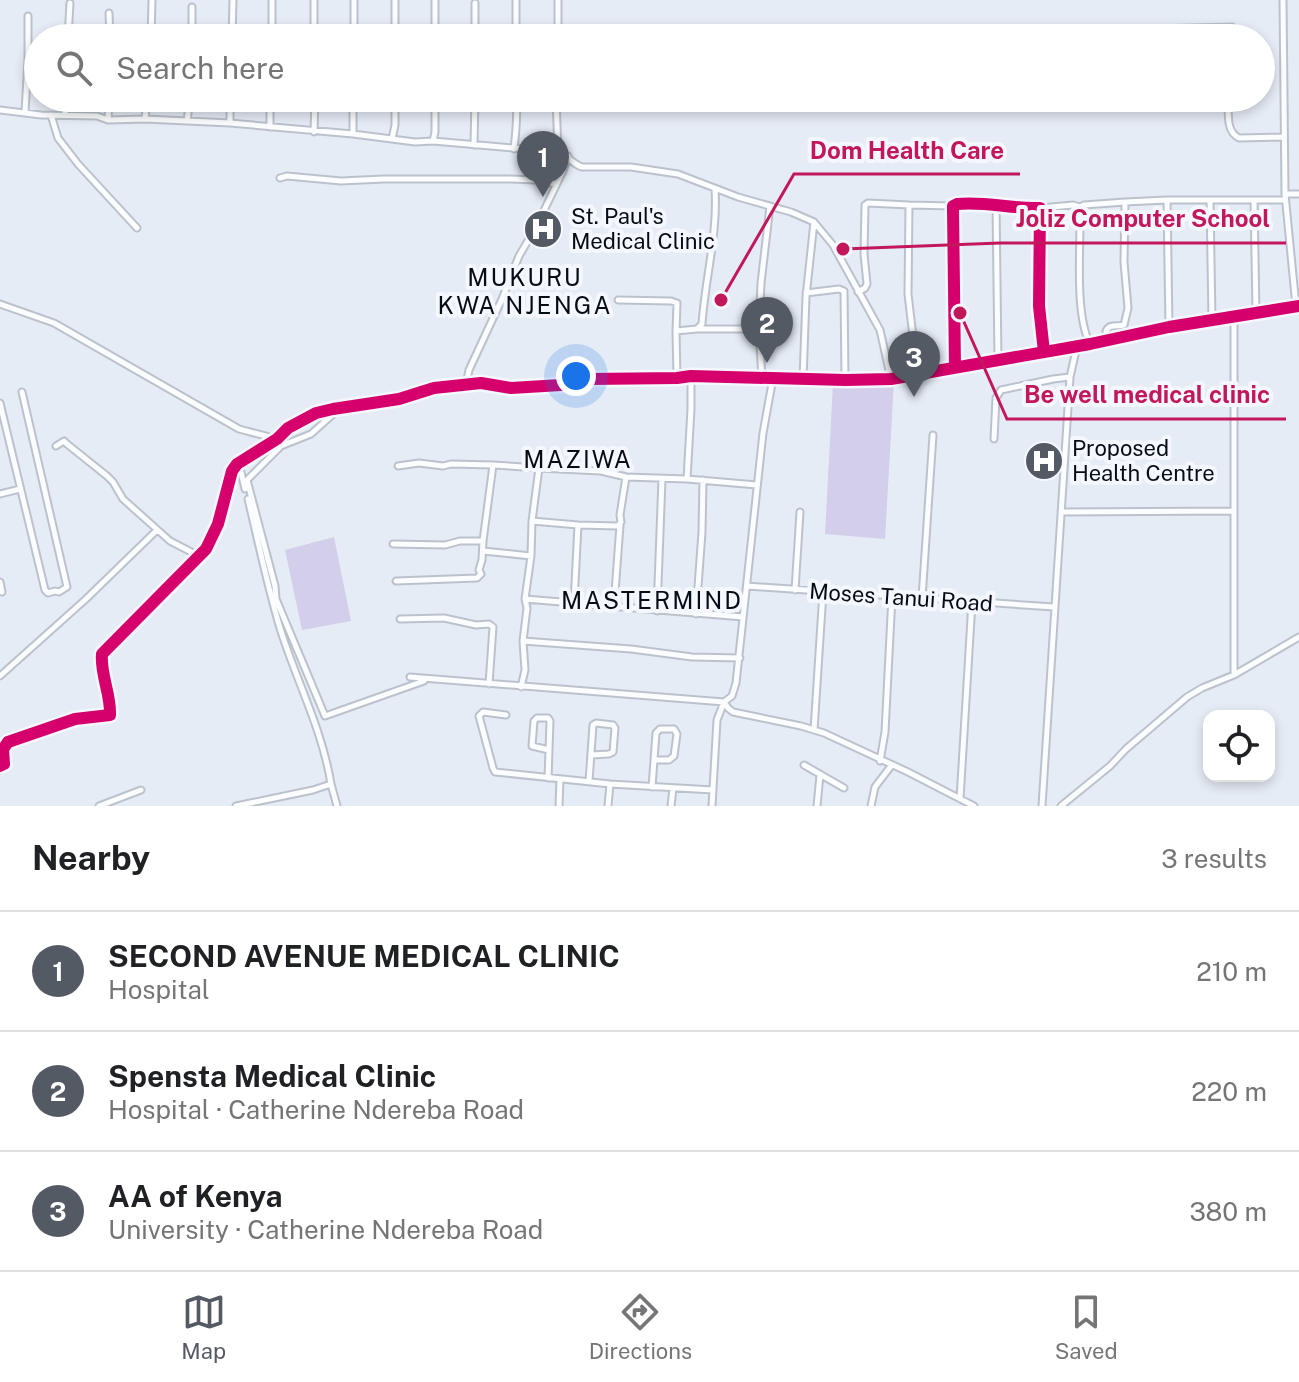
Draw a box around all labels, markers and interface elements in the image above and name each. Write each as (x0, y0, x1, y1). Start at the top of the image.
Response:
search box (24, 24, 1275, 112)
icon: search (52, 46, 96, 90)
text: Search here (116, 50, 284, 86)
callout: Dom Health Care (794, 126, 1020, 174)
pin: 1 (517, 131, 569, 197)
text: Dom Health Care (810, 136, 1004, 164)
callout: Joliz Computer School (1000, 195, 1286, 243)
place label: St. Paul's Medical Clinic (571, 203, 715, 254)
text: Joliz Computer School (1016, 204, 1270, 232)
hospital icon: St. Paul's Medical Clinic (522, 208, 564, 250)
district label: MUKURU KWA NJENGA (438, 263, 612, 319)
pin: 2 (741, 297, 793, 363)
pin: 3 (888, 331, 940, 397)
your location (556, 356, 596, 396)
callout: Be well medical clinic (1007, 371, 1286, 419)
text: Be well medical clinic (1024, 380, 1270, 408)
place label: Proposed Health Centre (1072, 435, 1215, 486)
hospital icon: Proposed Health Centre (1023, 440, 1065, 482)
district label: MAZIWA (523, 445, 633, 473)
street label: Moses Tanui Road (808, 578, 994, 616)
district label: MASTERMIND (561, 586, 743, 614)
map controls (1203, 710, 1275, 782)
button: locate (1203, 710, 1275, 782)
text: Nearby (32, 838, 150, 878)
text: 3 results (1161, 843, 1267, 874)
text: SECOND AVENUE MEDICAL CLINIC (108, 938, 620, 974)
text: 1 (52, 956, 64, 987)
text: 210 m (1196, 956, 1267, 987)
text: Hospital (108, 974, 210, 1005)
text: Spensta Medical Clinic (108, 1058, 436, 1094)
text: 2 (50, 1076, 66, 1107)
text: 220 m (1191, 1076, 1267, 1107)
text: Hospital · Catherine Ndereba Road (108, 1094, 524, 1125)
text: AA of Kenya (108, 1178, 283, 1214)
text: 3 (49, 1196, 67, 1227)
text: 380 m (1189, 1196, 1267, 1227)
text: University · Catherine Ndereba Road (108, 1214, 543, 1245)
tab: Map (181, 1290, 226, 1364)
tab: Directions (589, 1290, 692, 1364)
tab: Saved (1055, 1290, 1118, 1364)

